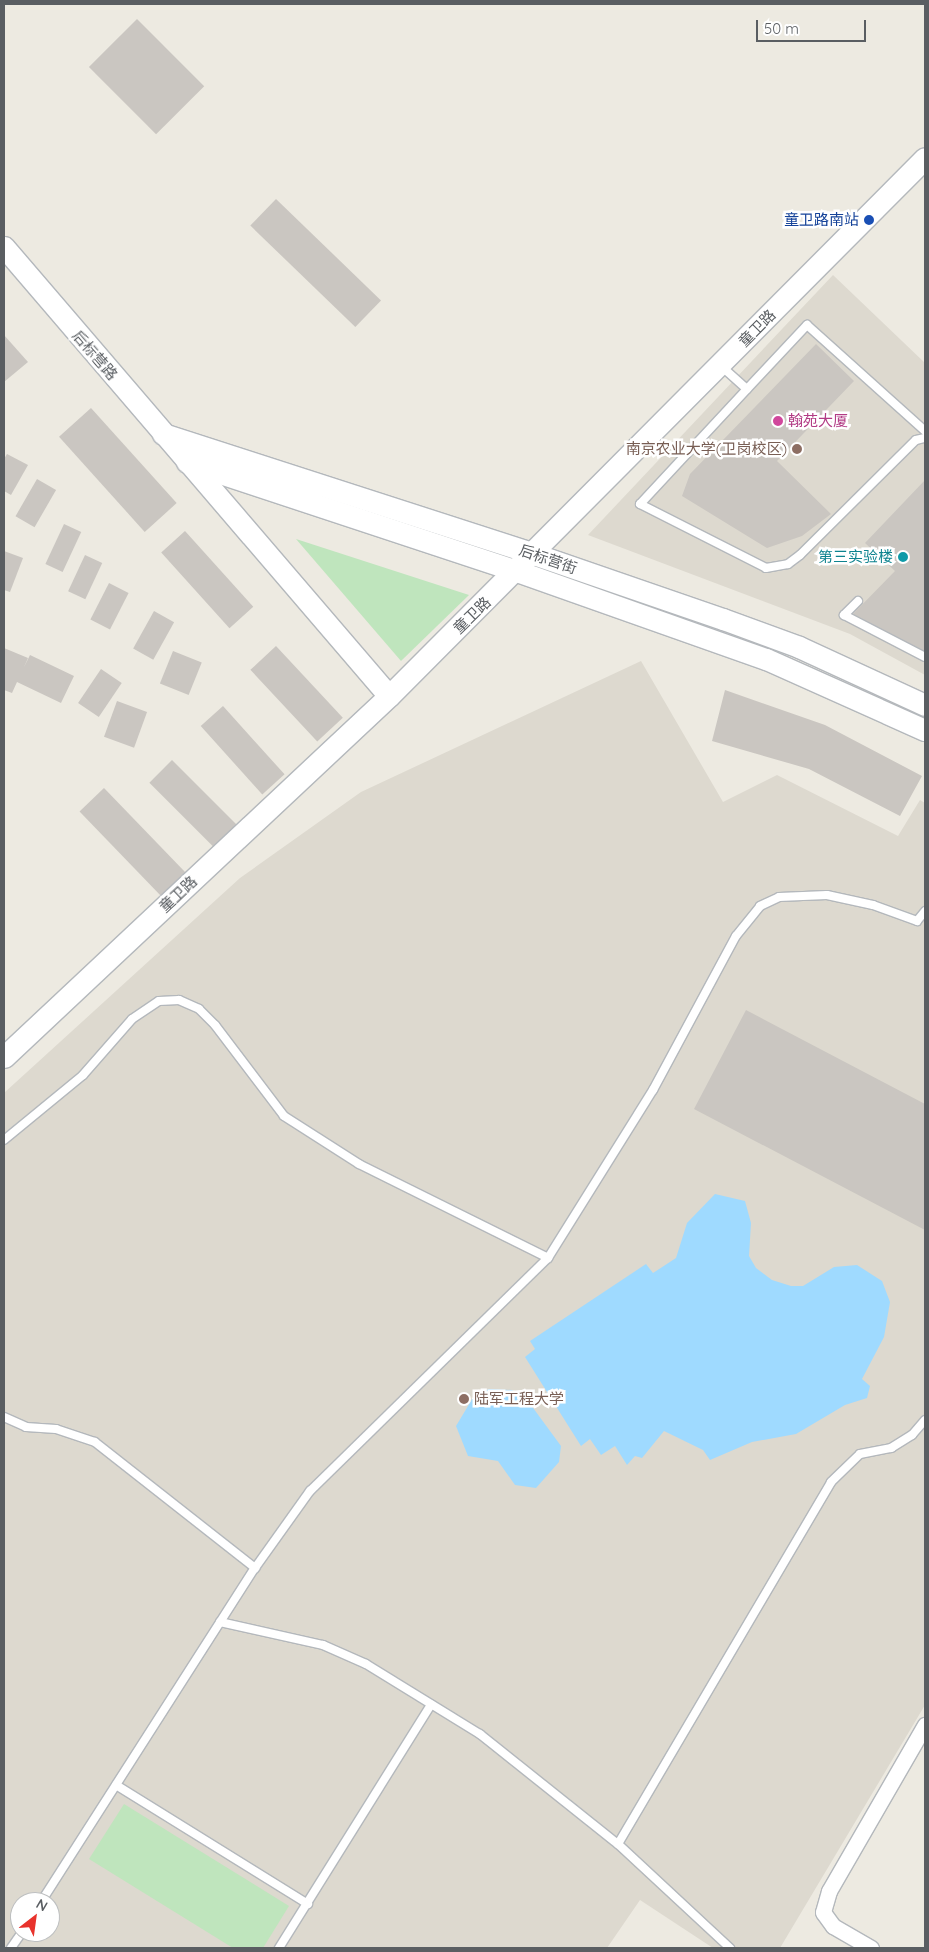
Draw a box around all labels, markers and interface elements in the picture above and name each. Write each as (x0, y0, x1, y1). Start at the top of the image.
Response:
scale bar (759, 10, 869, 42)
text: 50 m (764, 19, 799, 38)
place label: 童卫路南站 (784, 211, 859, 229)
marker: 童卫路南站 (863, 214, 875, 226)
street label: 童卫路 (735, 306, 779, 350)
street label: 后标营路 (69, 326, 121, 384)
place label: 翰苑大厦 (788, 412, 848, 430)
marker: 翰苑大厦 (772, 415, 784, 427)
place label: 南京农业大学(卫岗校区) (626, 440, 787, 458)
marker: 南京农业大学(卫岗校区) (791, 443, 803, 455)
street label: 后标营街 (517, 541, 579, 577)
place label: 第三实验楼 (818, 548, 893, 566)
marker: 第三实验楼 (897, 551, 909, 563)
street label: 童卫路 (450, 593, 494, 637)
street label: 童卫路 (155, 872, 201, 916)
place label: 陆军工程大学 (474, 1390, 564, 1408)
marker: 陆军工程大学 (458, 1393, 470, 1405)
north arrow (10, 1892, 60, 1942)
text: N (33, 1895, 51, 1915)

